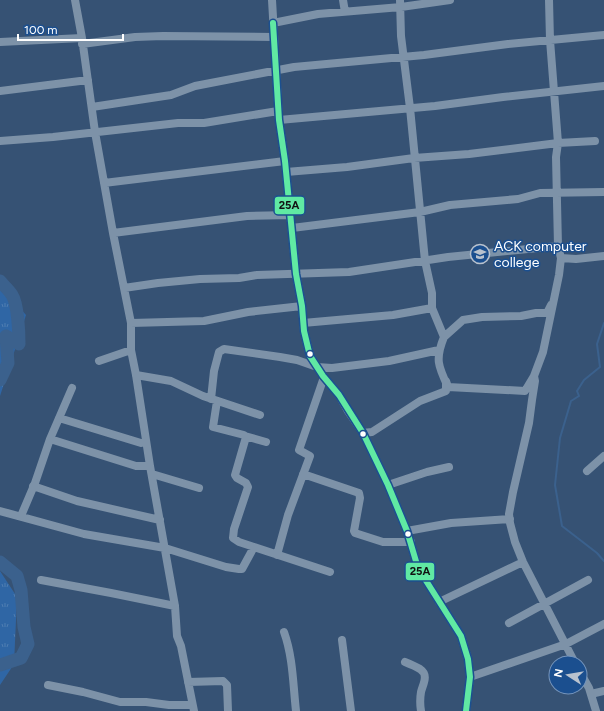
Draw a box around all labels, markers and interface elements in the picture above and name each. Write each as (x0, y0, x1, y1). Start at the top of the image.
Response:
scale bar (18, 16, 123, 42)
text: 100 m (24, 23, 58, 37)
line badge: 25A (274, 196, 305, 215)
text: 25A (279, 199, 299, 212)
place label: ACK computer college (494, 238, 587, 271)
school or university icon: ACK computer college (469, 243, 491, 265)
unlabelled marker (305, 349, 315, 359)
unlabelled marker (358, 429, 368, 439)
unlabelled marker (403, 529, 413, 539)
line badge: 25A (405, 562, 435, 581)
text: 25A (410, 565, 430, 578)
north arrow (548, 655, 588, 695)
text: N (551, 668, 566, 679)

